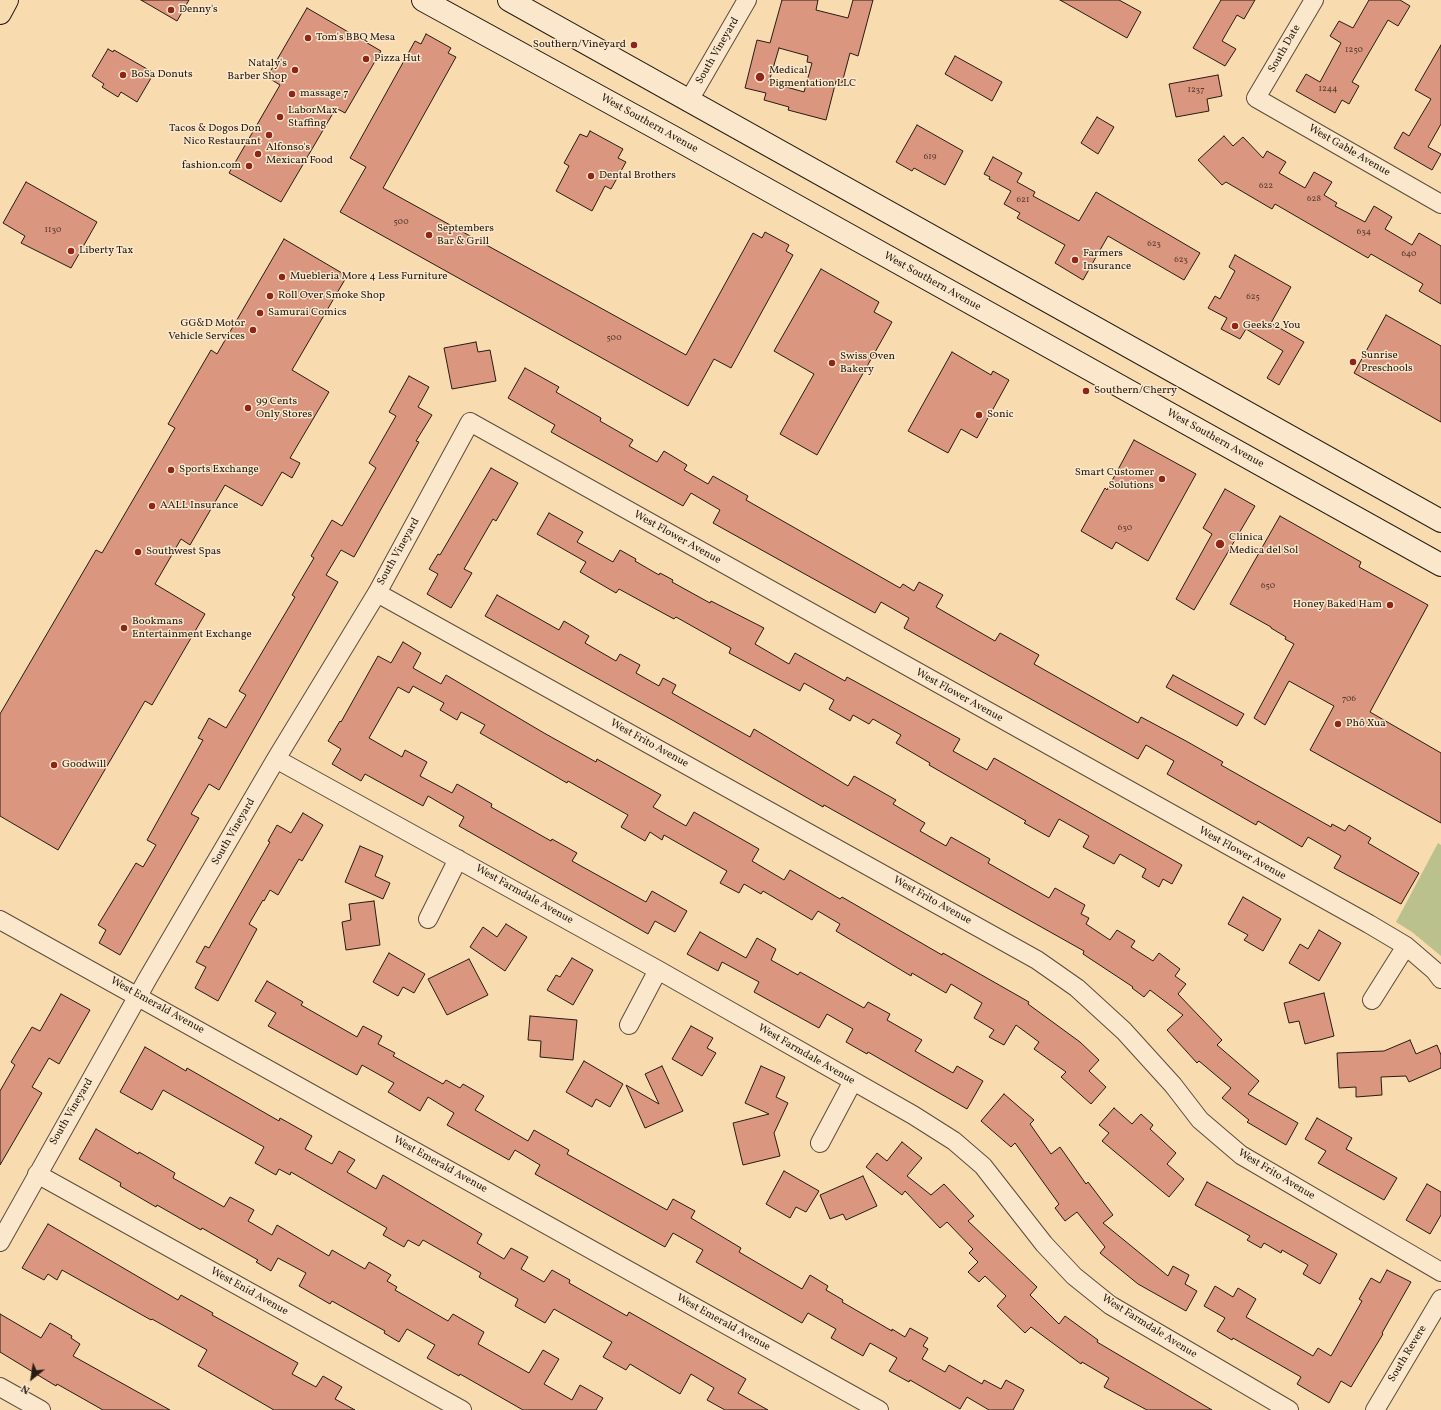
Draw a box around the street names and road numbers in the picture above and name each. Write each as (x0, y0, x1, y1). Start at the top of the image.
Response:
street label: South Vineyard (694, 15, 742, 87)
street label: South Date (1266, 23, 1304, 75)
street label: West Southern Avenue (598, 92, 700, 156)
street label: West Gable Avenue (1306, 122, 1392, 180)
street label: West Southern Avenue (881, 250, 983, 314)
street label: West Southern Avenue (1164, 407, 1266, 471)
street label: West Flower Avenue (631, 509, 723, 567)
street label: South Vineyard (375, 516, 423, 588)
street label: West Flower Avenue (913, 667, 1005, 725)
street label: West Frito Avenue (607, 717, 691, 771)
street label: South Vineyard (210, 796, 258, 868)
street label: West Flower Avenue (1196, 825, 1288, 883)
street label: West Farmdale Avenue (473, 863, 575, 927)
street label: West Frito Avenue (890, 874, 974, 928)
street label: West Emerald Avenue (108, 975, 206, 1037)
street label: West Farmdale Avenue (755, 1022, 857, 1088)
street label: South Vineyard (48, 1076, 96, 1148)
street label: West Emerald Avenue (391, 1134, 489, 1196)
street label: West Frito Avenue (1235, 1147, 1317, 1203)
street label: West Enid Avenue (208, 1265, 290, 1319)
street label: West Emerald Avenue (674, 1292, 772, 1354)
street label: West Farmdale Avenue (1099, 1292, 1199, 1362)
street label: South Revere (1386, 1323, 1430, 1385)

